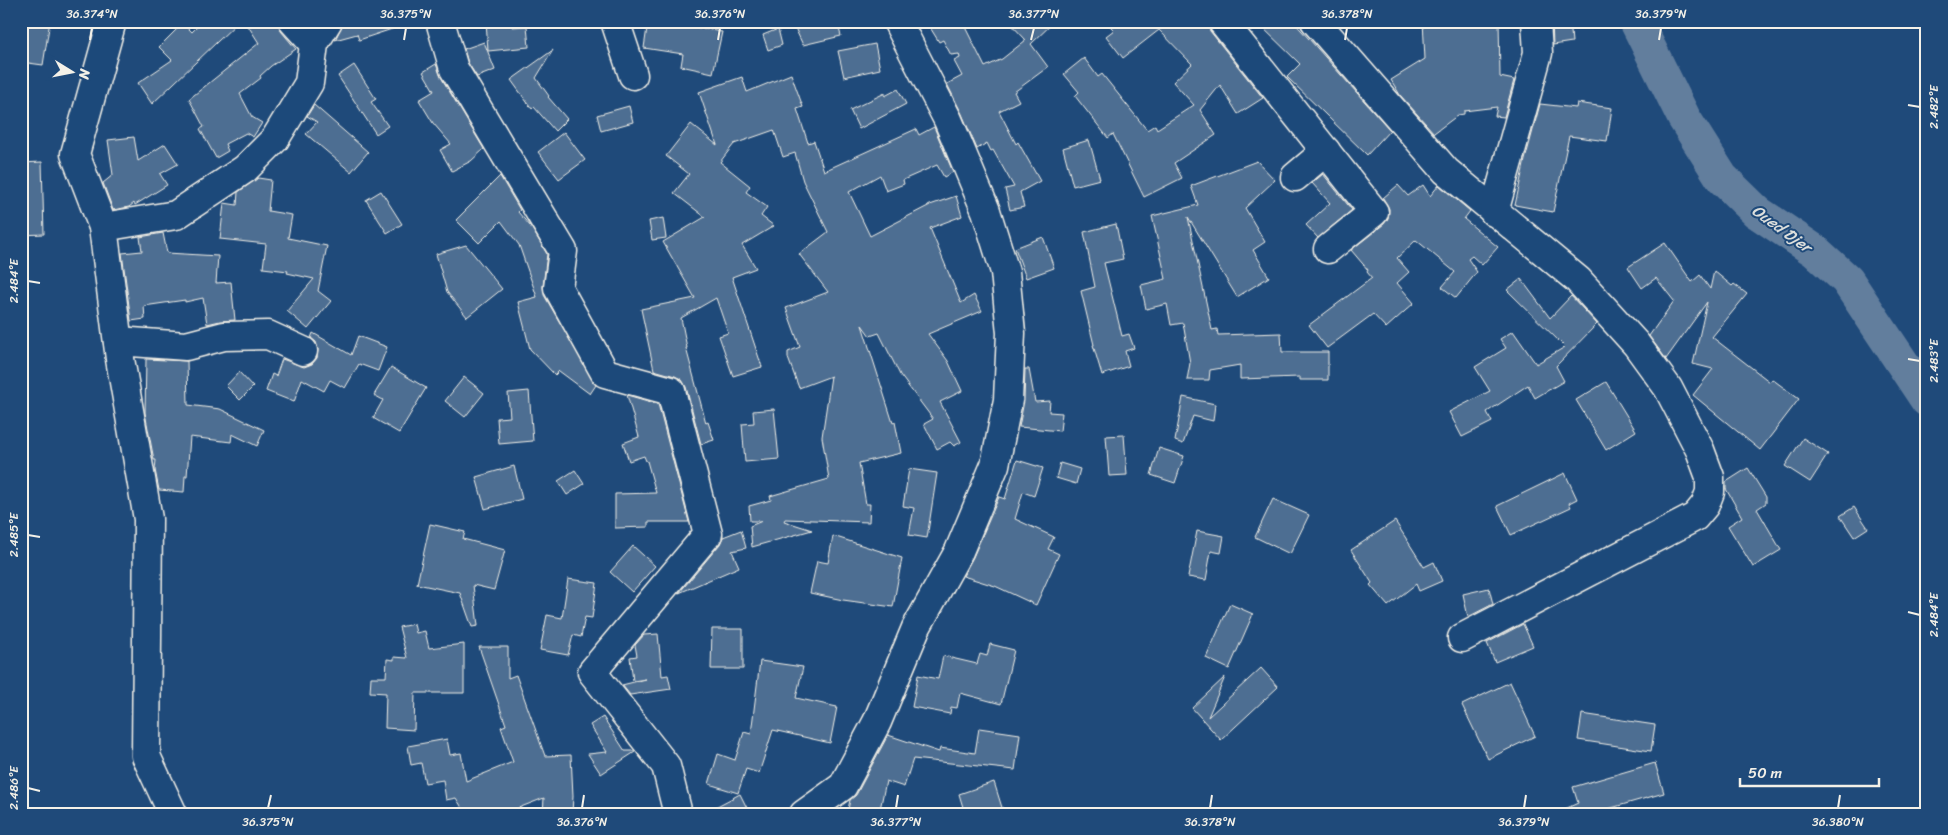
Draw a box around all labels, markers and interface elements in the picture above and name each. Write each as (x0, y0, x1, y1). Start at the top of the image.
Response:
text: 36.374°N (66, 3, 118, 25)
text: 36.375°N (380, 3, 432, 25)
text: 36.376°N (695, 3, 746, 25)
text: 36.377°N (1009, 3, 1060, 25)
text: 36.378°N (1321, 3, 1373, 25)
text: 36.379°N (1635, 3, 1687, 25)
north arrow (48, 48, 98, 98)
text: N (71, 66, 98, 81)
text: 2.482°E (1923, 84, 1945, 129)
water label: Oued Djer (1745, 196, 1820, 262)
text: 2.484°E (3, 257, 25, 303)
text: 2.483°E (1923, 338, 1945, 383)
text: 2.485°E (3, 511, 25, 557)
text: 2.484°E (1923, 591, 1945, 637)
scale bar (1740, 755, 1879, 787)
text: 50 m (1748, 760, 1783, 786)
text: 2.486°E (3, 765, 25, 810)
text: 36.375°N (242, 811, 294, 833)
text: 36.376°N (557, 811, 608, 833)
text: 36.377°N (871, 811, 922, 833)
text: 36.378°N (1184, 811, 1236, 833)
text: 36.379°N (1498, 811, 1550, 833)
text: 36.380°N (1812, 811, 1865, 833)

